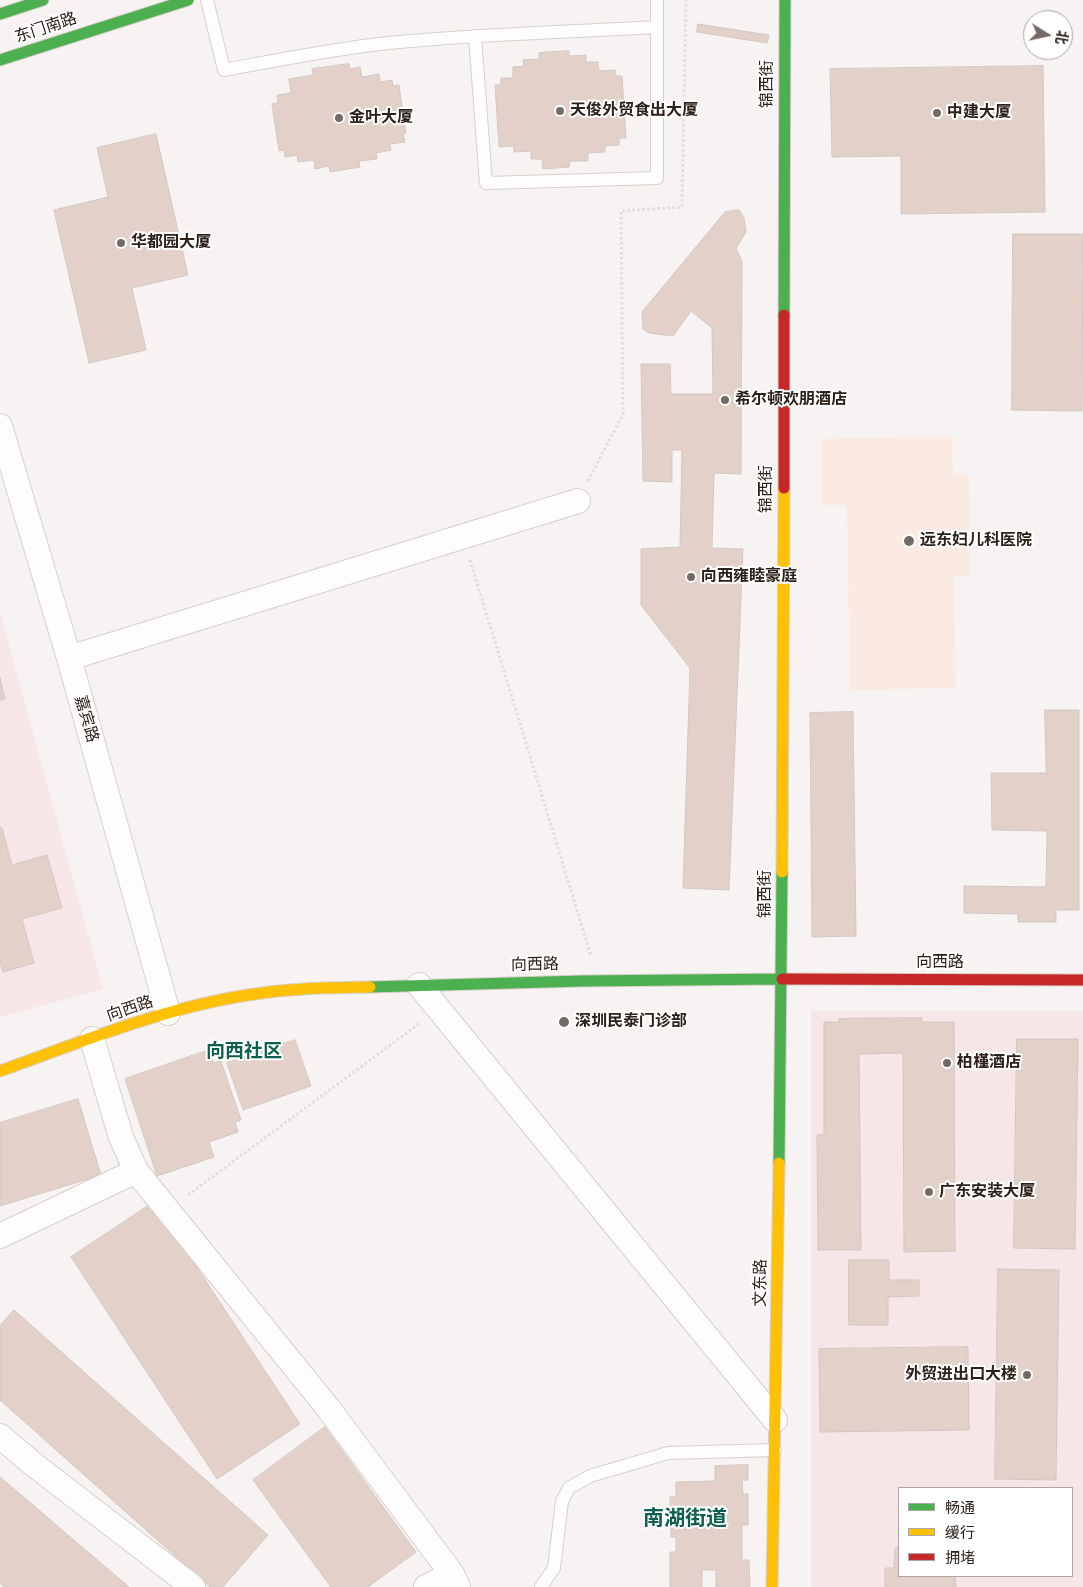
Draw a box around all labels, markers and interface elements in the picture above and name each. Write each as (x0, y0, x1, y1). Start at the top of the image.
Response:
street label: 东门南路 (13, 9, 79, 47)
north arrow (1023, 10, 1073, 60)
text: 北 (1052, 29, 1073, 46)
street label: 锦西街 (758, 60, 778, 108)
place label: 天俊外贸食出大厦 (570, 101, 698, 121)
place label: 中建大厦 (947, 103, 1011, 123)
marker: 天俊外贸食出大厦 (554, 105, 566, 117)
marker: 中建大厦 (931, 107, 943, 119)
place label: 金叶大厦 (349, 108, 413, 128)
marker: 金叶大厦 (333, 112, 345, 124)
place label: 华都园大厦 (131, 233, 211, 253)
marker: 华都园大厦 (115, 237, 127, 249)
place label: 希尔顿欢朋酒店 (735, 390, 847, 410)
marker: 希尔顿欢朋酒店 (719, 394, 731, 406)
street label: 锦西街 (757, 465, 777, 513)
place label: 远东妇儿科医院 (920, 531, 1032, 551)
marker: 远东妇儿科医院 (902, 534, 916, 548)
place label: 向西雍睦豪庭 (701, 567, 797, 587)
marker: 向西雍睦豪庭 (685, 571, 697, 583)
street label: 嘉宾路 (70, 693, 102, 745)
street label: 锦西街 (756, 870, 776, 918)
street label: 向西路 (916, 953, 964, 973)
street label: 向西路 (511, 955, 559, 975)
street label: 向西路 (104, 992, 156, 1026)
place label: 深圳民泰门诊部 (575, 1012, 687, 1032)
marker: 深圳民泰门诊部 (557, 1015, 571, 1029)
district label: 向西社区 (206, 1041, 282, 1063)
place label: 柏槿酒店 (957, 1053, 1021, 1073)
marker: 柏槿酒店 (941, 1057, 953, 1069)
place label: 广东安装大厦 (939, 1182, 1035, 1202)
marker: 广东安装大厦 (923, 1186, 935, 1198)
street label: 文东路 (751, 1259, 771, 1307)
place label: 外贸进出口大楼 (905, 1365, 1017, 1385)
marker: 外贸进出口大楼 (1021, 1369, 1033, 1381)
legend (898, 1487, 1073, 1577)
text: 畅通 (945, 1497, 975, 1518)
district label: 南湖街道 (643, 1506, 727, 1532)
text: 缓行 (945, 1522, 975, 1543)
text: 拥堵 (945, 1547, 975, 1568)

